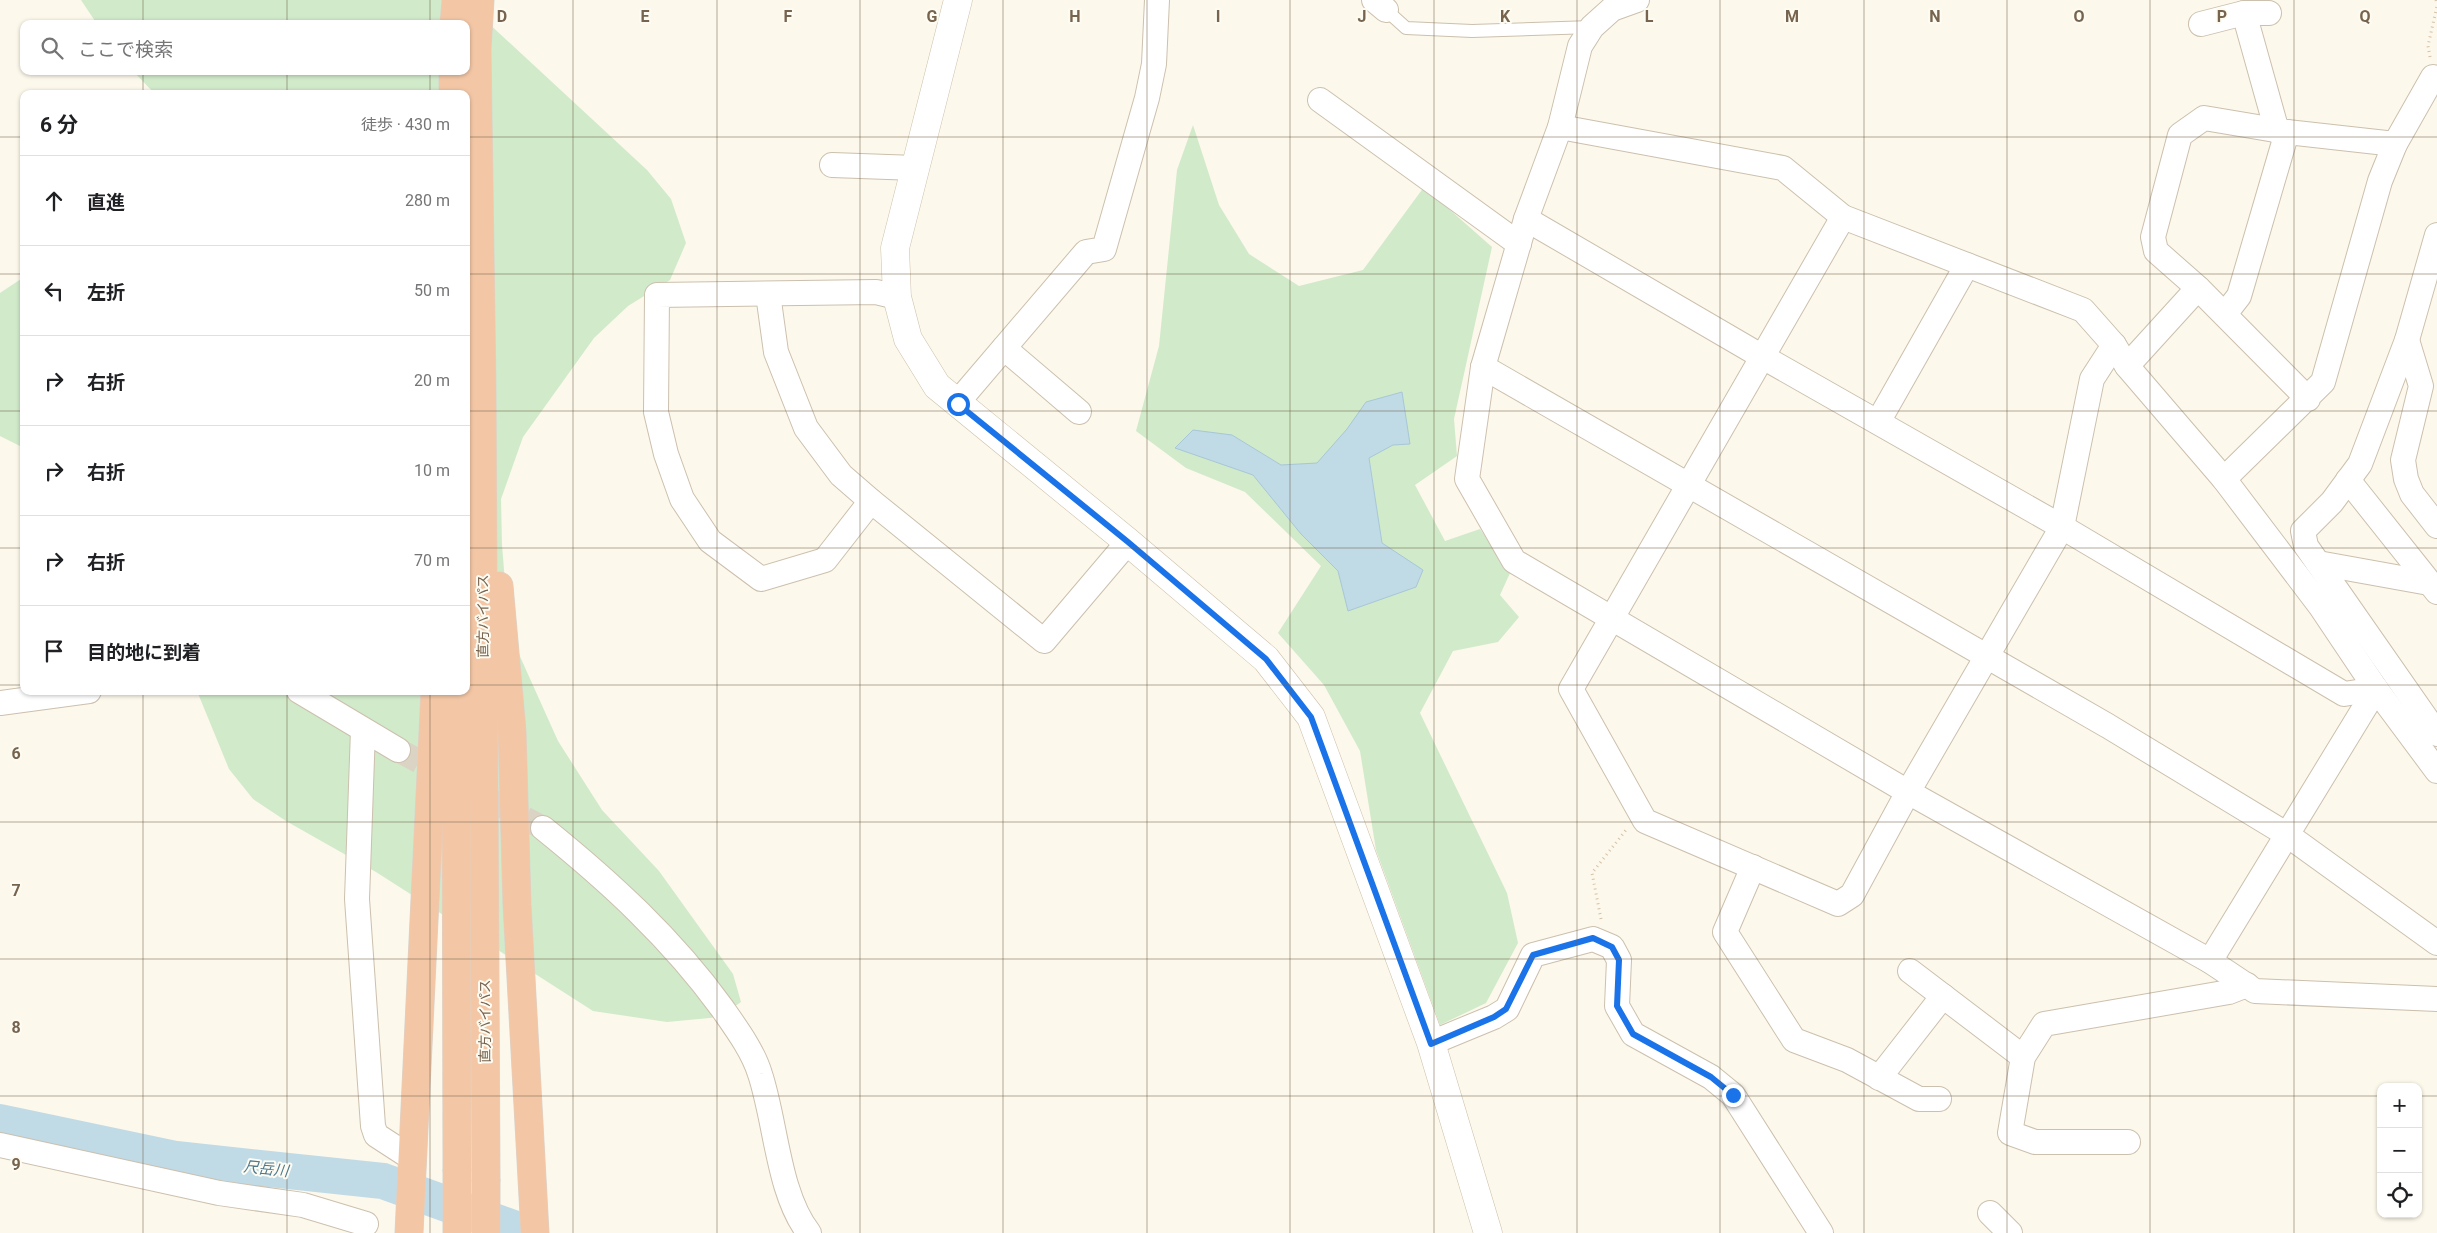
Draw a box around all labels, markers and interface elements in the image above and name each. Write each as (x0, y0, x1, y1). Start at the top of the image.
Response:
text: D (497, 7, 507, 26)
text: E (641, 7, 650, 26)
text: F (784, 7, 793, 26)
text: G (927, 7, 938, 26)
text: H (1069, 7, 1081, 26)
text: I (1216, 7, 1220, 26)
text: J (1358, 7, 1366, 26)
text: K (1500, 7, 1511, 26)
text: L (1645, 7, 1654, 26)
text: M (1785, 7, 1799, 26)
text: N (1929, 7, 1941, 26)
text: O (2073, 7, 2085, 26)
text: P (2217, 7, 2227, 26)
text: Q (2359, 7, 2371, 26)
search box (20, 20, 470, 75)
icon: search (38, 34, 66, 62)
text: ここで検索 (78, 38, 173, 61)
text: 6 分 (40, 113, 78, 137)
text: 徒歩 · 430 m (361, 115, 450, 134)
icon: ahead (40, 187, 68, 215)
text: 直進 (87, 191, 125, 214)
text: 280 m (405, 191, 450, 210)
icon: left (40, 277, 68, 305)
text: 左折 (87, 281, 125, 304)
text: 50 m (414, 281, 450, 300)
icon: right (40, 367, 68, 395)
text: 右折 (87, 371, 125, 394)
text: 20 m (414, 371, 450, 390)
route start (947, 393, 970, 416)
icon: right (40, 457, 68, 485)
text: 右折 (87, 461, 125, 484)
text: 10 m (414, 461, 450, 480)
icon: right (40, 547, 68, 575)
text: 右折 (87, 551, 125, 574)
text: 70 m (414, 551, 450, 570)
street label: 直方バイパス (475, 574, 491, 658)
icon: arrive (40, 637, 68, 665)
text: 目的地に到着 (87, 641, 201, 664)
text: 6 (11, 744, 21, 763)
text: 7 (11, 881, 21, 900)
street label: 直方バイパス (477, 979, 493, 1063)
text: 8 (11, 1018, 21, 1037)
map controls (2377, 1083, 2422, 1218)
button: + (2377, 1083, 2422, 1128)
route end (1722, 1084, 1745, 1107)
button: − (2377, 1128, 2422, 1173)
text: 9 (11, 1155, 21, 1174)
water label: 尺岳川 (243, 1158, 291, 1181)
button: locate (2377, 1173, 2422, 1218)

